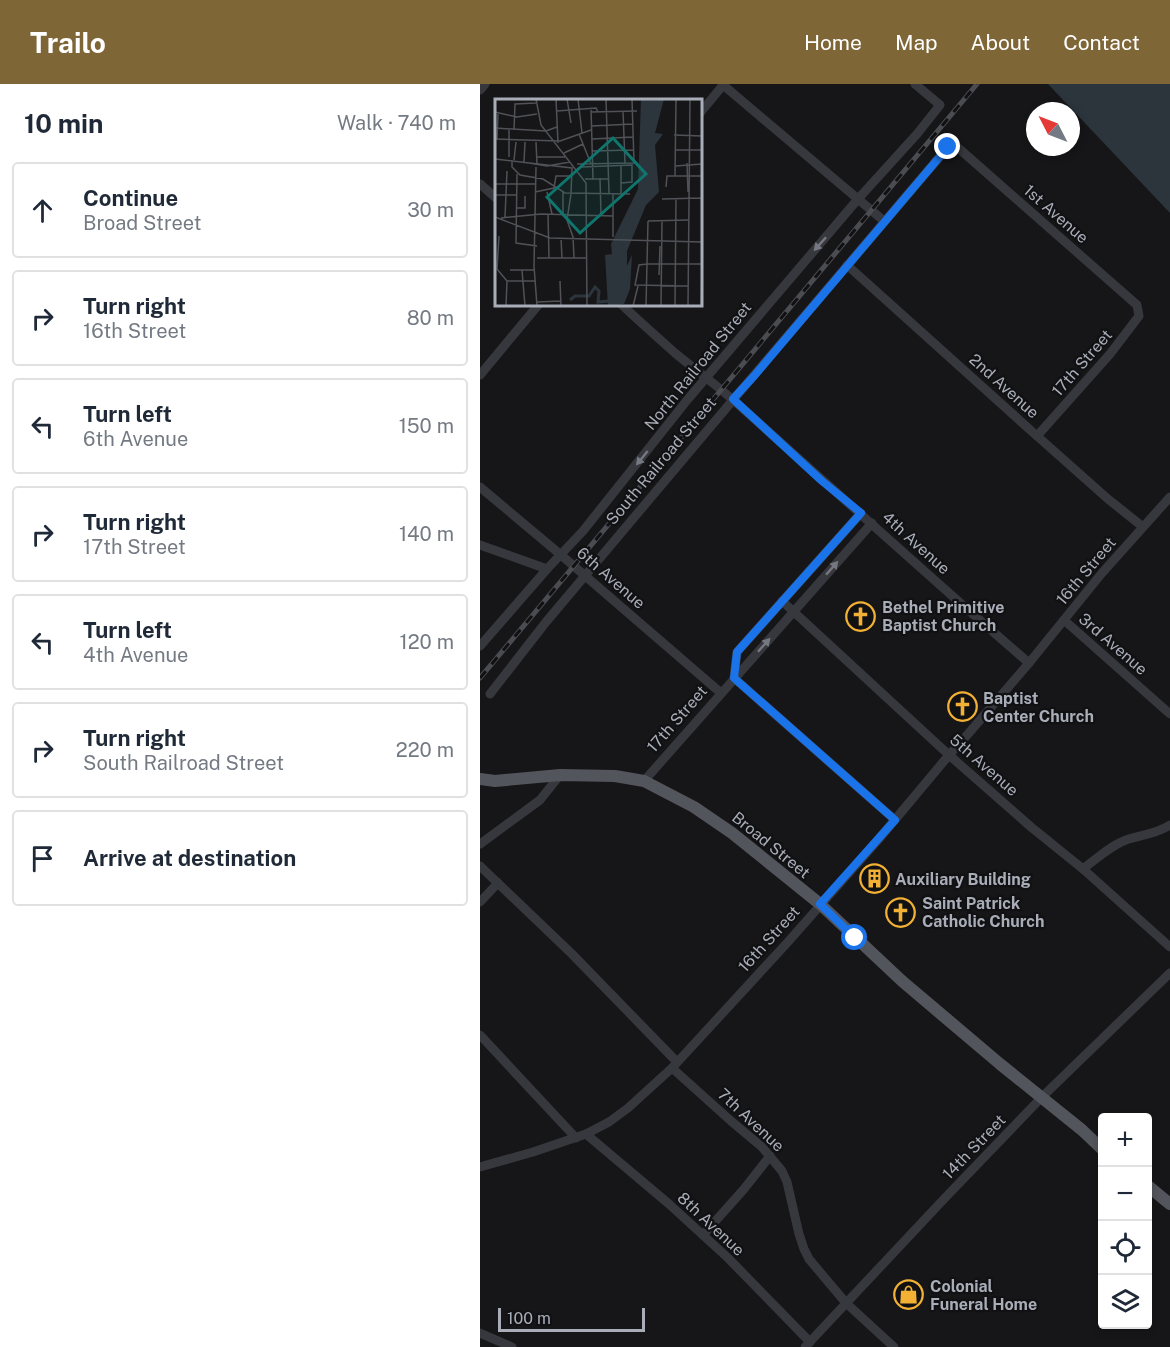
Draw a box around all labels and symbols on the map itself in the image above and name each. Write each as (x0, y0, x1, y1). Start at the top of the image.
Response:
inset map (495, 99, 702, 306)
north arrow (1026, 102, 1080, 156)
route end (934, 133, 960, 159)
street label: 1st Avenue (1020, 181, 1092, 247)
one-way arrow (814, 236, 827, 251)
street label: North Railroad Street (641, 298, 755, 434)
street label: 17th Street (1048, 326, 1116, 400)
street label: 2nd Avenue (965, 350, 1043, 422)
street label: South Railroad Street (602, 393, 720, 529)
one-way arrow (637, 451, 649, 466)
street label: 4th Avenue (878, 508, 954, 578)
street label: 16th Street (1052, 533, 1120, 609)
street label: 6th Avenue (573, 543, 649, 613)
one-way arrow (826, 560, 839, 575)
place label: Bethel Primitive Baptist Church (882, 598, 1004, 635)
church icon: Bethel Primitive Baptist Church (845, 600, 877, 632)
street label: 3rd Avenue (1075, 609, 1151, 679)
one-way arrow (757, 638, 770, 653)
street label: 17th Street (643, 682, 711, 756)
place label: Baptist Center Church (983, 689, 1094, 726)
church icon: Baptist Center Church (946, 691, 978, 723)
street label: 5th Avenue (946, 730, 1022, 800)
street label: Broad Street (728, 808, 814, 882)
building icon: Auxiliary Building (858, 863, 890, 895)
place label: Auxiliary Building (895, 870, 1031, 889)
place label: Saint Patrick Catholic Church (922, 894, 1044, 931)
church icon: Saint Patrick Catholic Church (885, 896, 917, 928)
street label: 16th Street (734, 902, 804, 976)
route start (841, 924, 867, 950)
street label: 7th Avenue (714, 1084, 788, 1156)
street label: 14th Street (938, 1111, 1010, 1183)
street label: 8th Avenue (674, 1188, 748, 1260)
place label: Colonial Funeral Home (930, 1277, 1037, 1314)
shop icon: Colonial Funeral Home (893, 1279, 925, 1311)
scale bar (498, 1305, 645, 1332)

